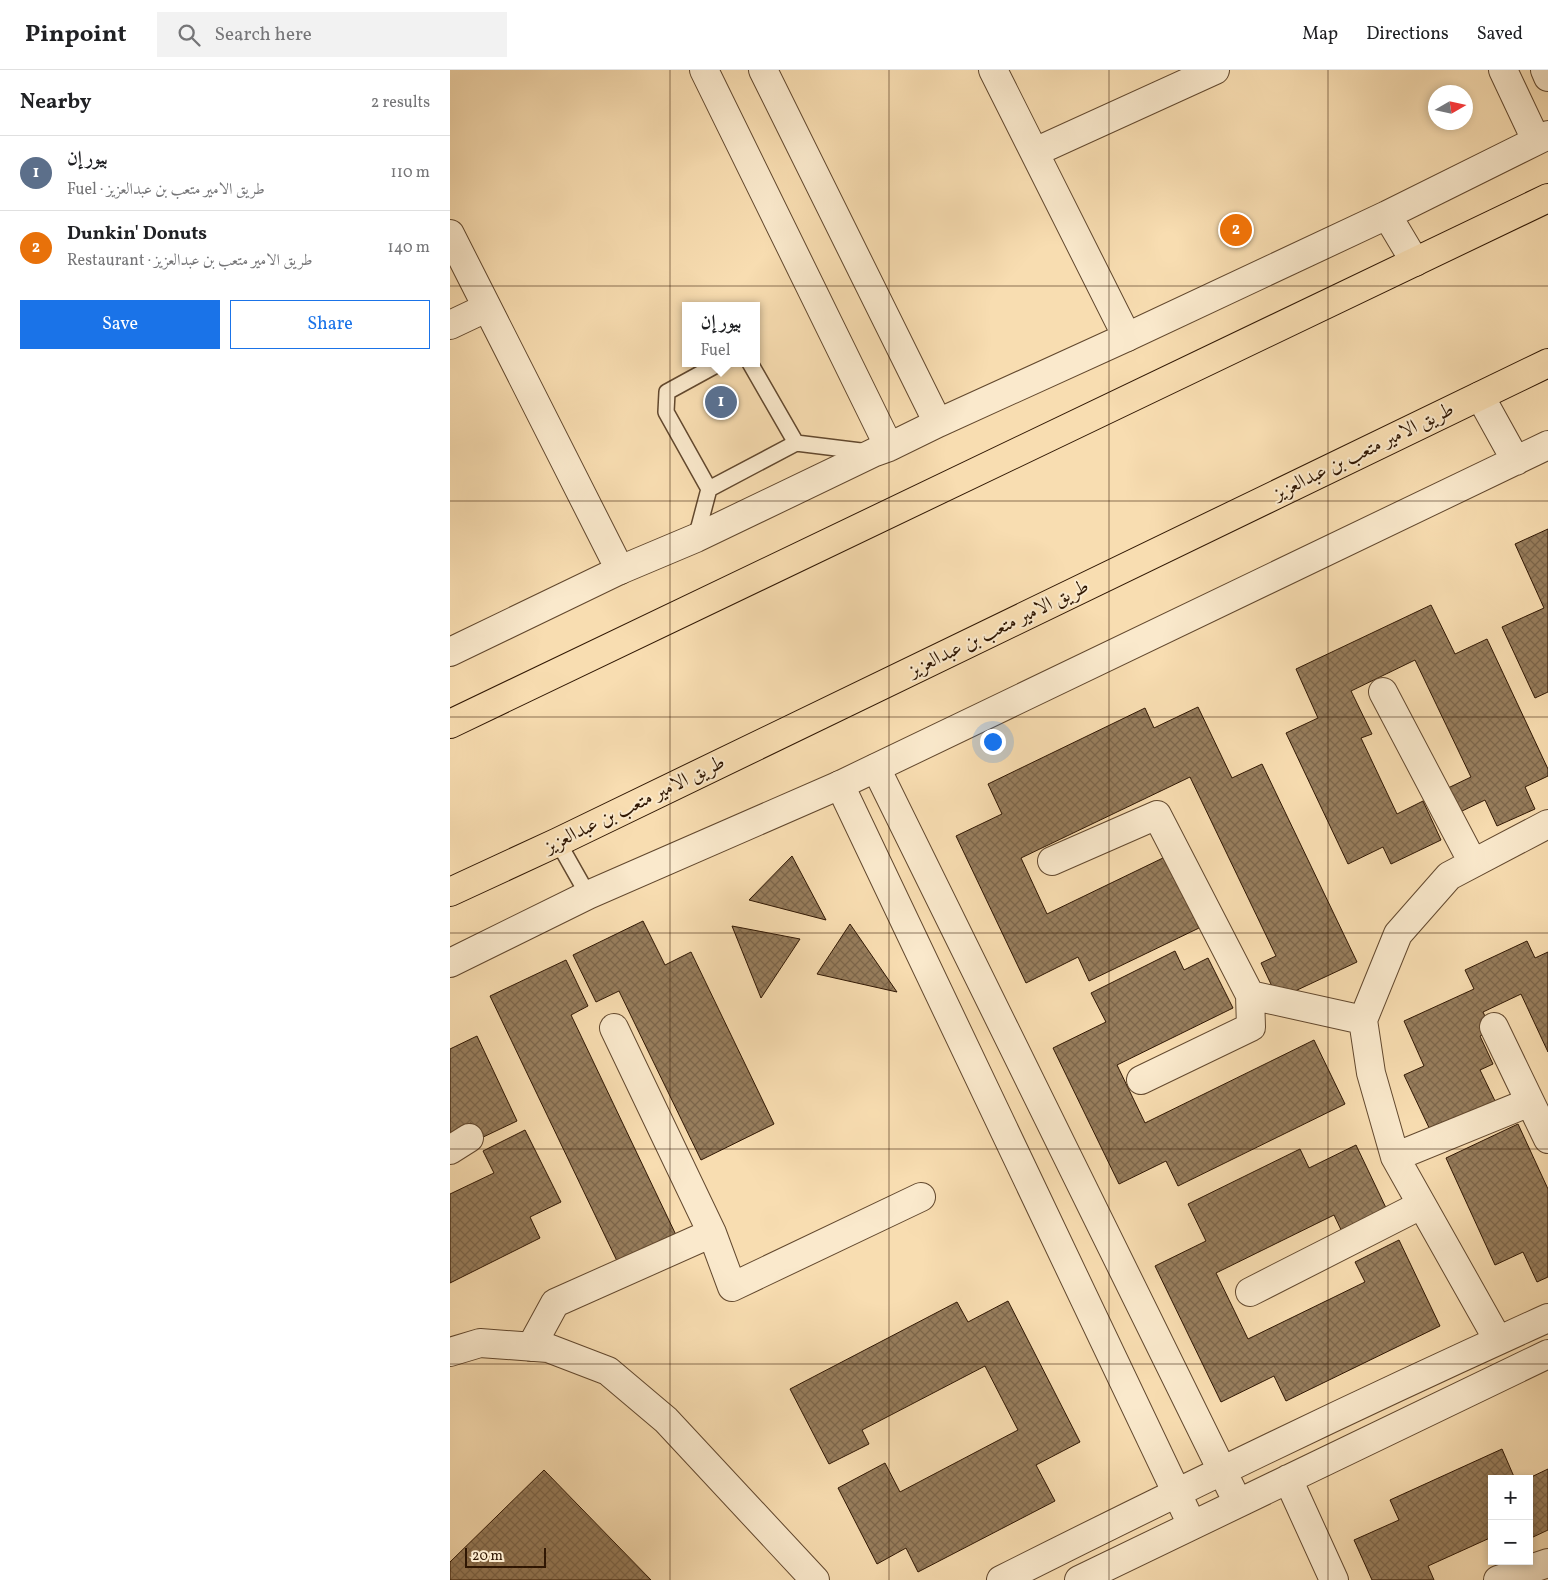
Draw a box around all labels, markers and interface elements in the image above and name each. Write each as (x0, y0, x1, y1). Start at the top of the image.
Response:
search box (157, 12, 507, 57)
text: Pinpoint (25, 18, 127, 52)
icon: search (175, 21, 203, 49)
text: Search here (215, 22, 312, 48)
text: Map (1302, 22, 1338, 47)
text: Directions (1366, 22, 1449, 47)
text: Saved (1477, 22, 1523, 47)
north arrow (1428, 85, 1473, 130)
text: Nearby (20, 88, 91, 117)
text: 2 results (371, 92, 430, 114)
text: بيور إن (67, 146, 108, 172)
text: 1 (33, 162, 39, 184)
text: 110 m (391, 162, 430, 184)
text: Fuel · طريق الامير متعب بن عبدالعزيز (67, 179, 265, 201)
pin: 2 (1220, 211, 1252, 249)
text: Dunkin' Donuts (67, 221, 207, 247)
text: 2 (32, 237, 40, 259)
text: 140 m (388, 237, 430, 259)
text: Restaurant · طريق الامير متعب بن عبدالعزيز (67, 250, 313, 272)
button: Save (20, 300, 220, 349)
button: Share (230, 300, 430, 349)
popup (682, 302, 760, 367)
text: بيور إن (701, 310, 741, 336)
text: Fuel (701, 340, 730, 362)
pin: 1 (705, 383, 737, 421)
street label: طريق الامير متعب بن عبدالعزيز (1267, 396, 1459, 509)
street label: طريق الامير متعب بن عبدالعزيز (902, 573, 1094, 686)
your location (980, 729, 1006, 755)
street label: طريق الامير متعب بن عبدالعزيز (538, 749, 730, 862)
map controls (1488, 1475, 1533, 1565)
button: + (1488, 1475, 1533, 1520)
button: − (1488, 1520, 1533, 1565)
scale bar (465, 1545, 546, 1568)
text: 20 m (472, 1547, 503, 1566)

